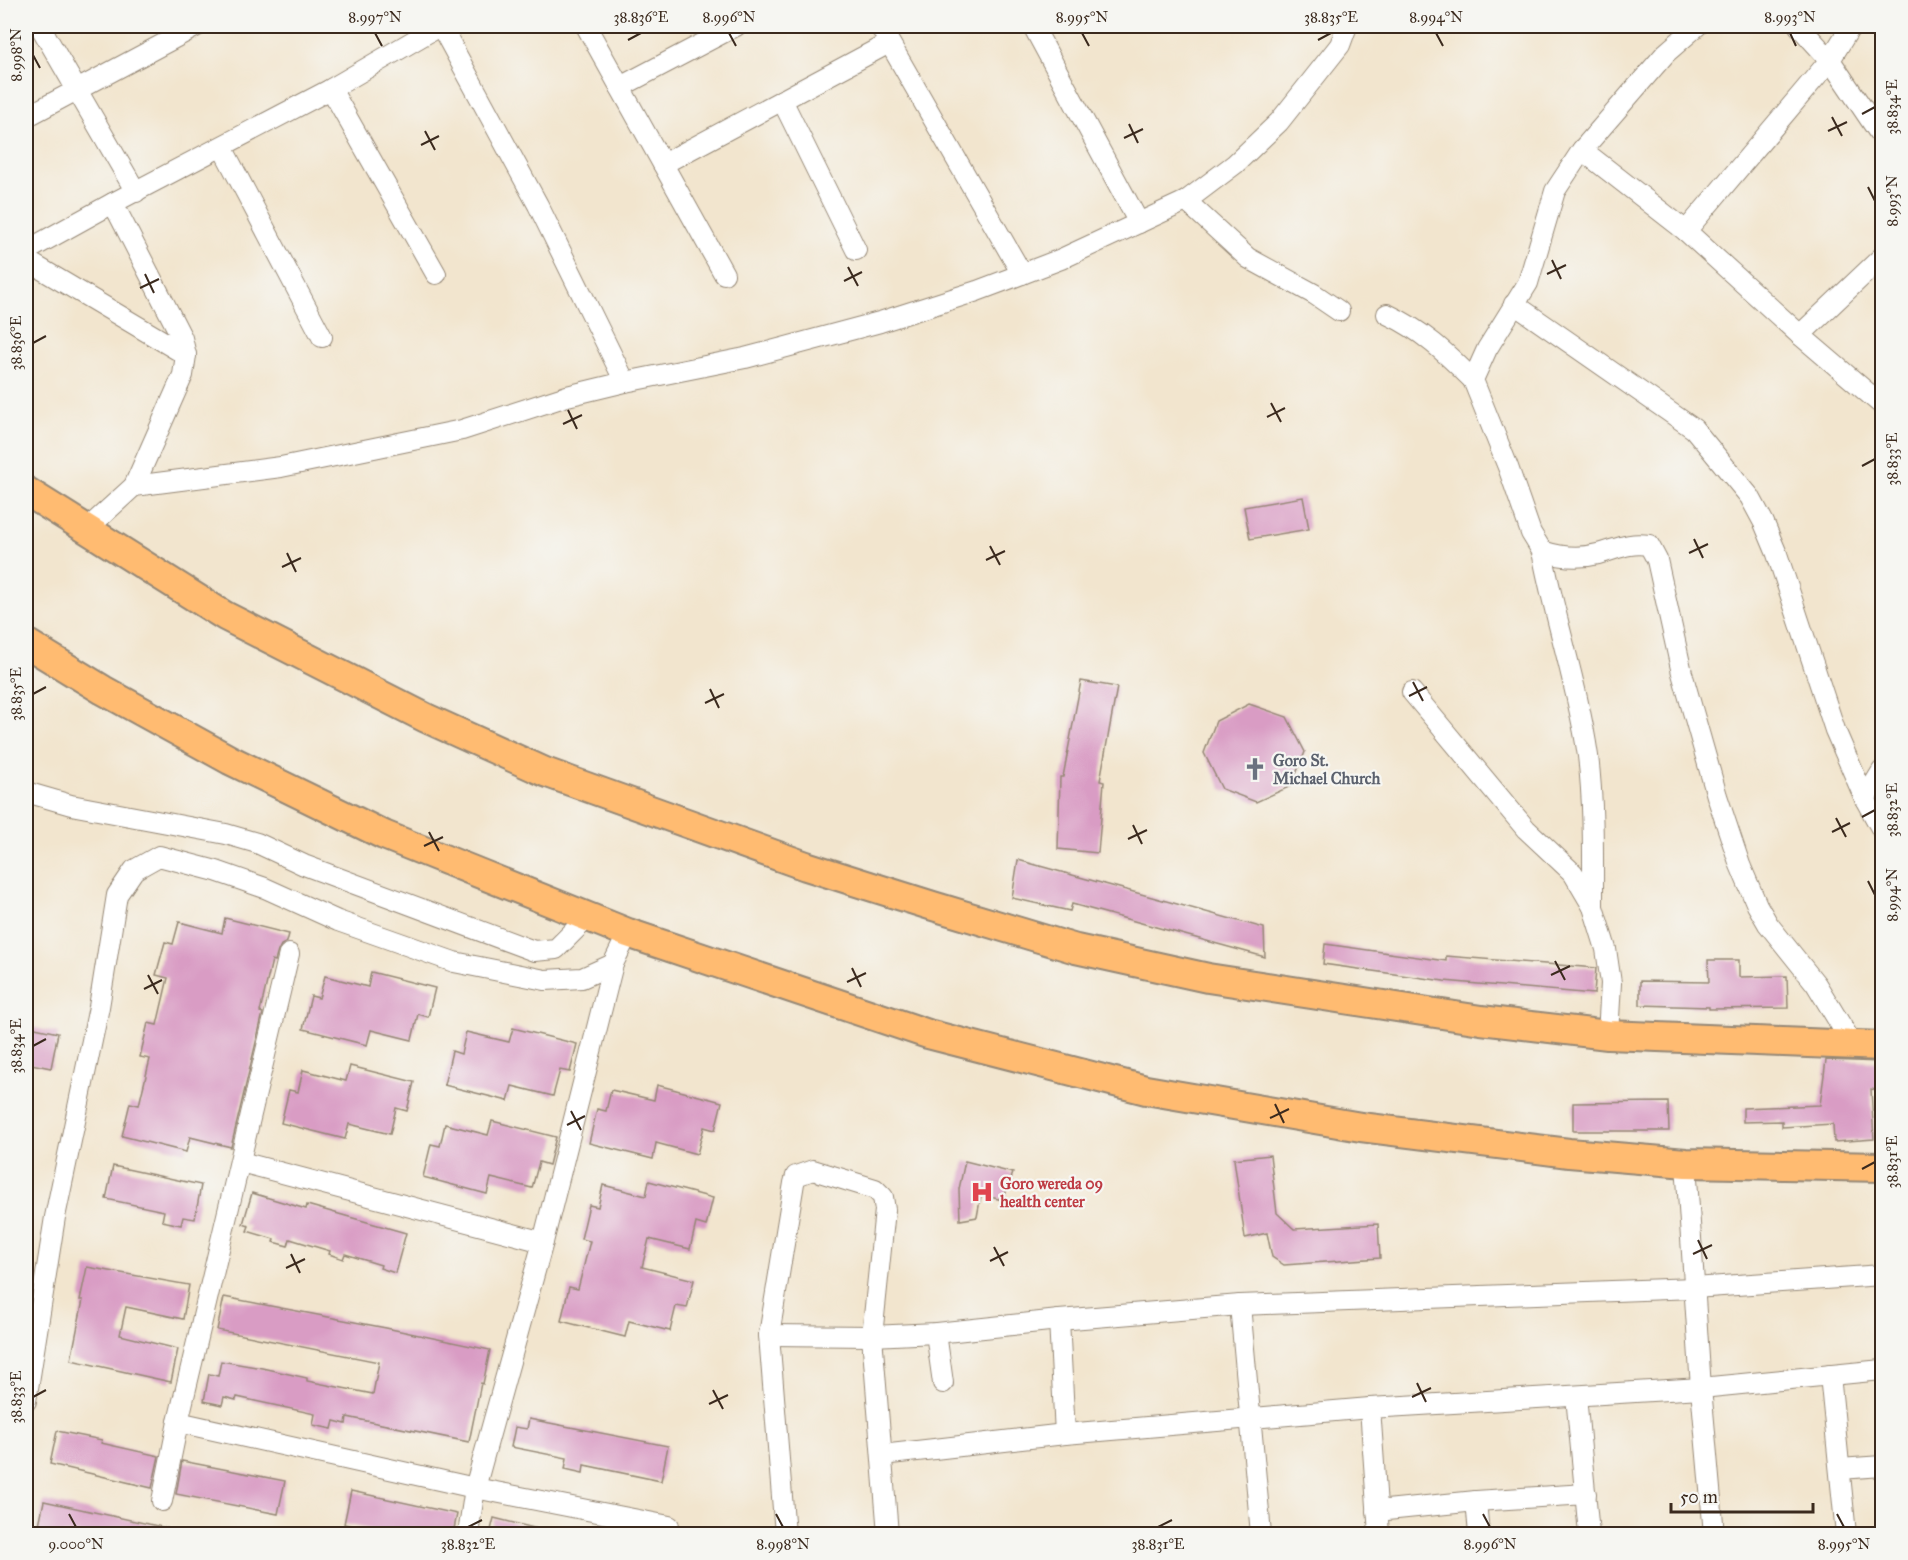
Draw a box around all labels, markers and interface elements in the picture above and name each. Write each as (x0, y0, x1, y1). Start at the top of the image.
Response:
text: 8.997°N (348, 8, 402, 26)
text: 38.836°E (614, 8, 669, 26)
text: 8.996°N (702, 8, 756, 26)
text: 8.995°N (1056, 8, 1108, 26)
text: 38.835°E (1304, 8, 1358, 26)
text: 8.994°N (1409, 8, 1463, 26)
text: 8.993°N (1764, 8, 1816, 26)
text: 8.998°N (7, 28, 25, 82)
text: 38.834°E (1883, 79, 1901, 135)
text: 8.993°N (1883, 175, 1901, 227)
text: 38.836°E (7, 315, 25, 370)
text: 38.833°E (1883, 432, 1901, 486)
text: 38.835°E (7, 667, 25, 721)
place label: Goro St. Michael Church (1273, 751, 1381, 788)
church icon: Goro St. Michael Church (1242, 756, 1268, 782)
text: 38.832°E (1883, 782, 1901, 837)
text: 8.994°N (1883, 868, 1901, 922)
text: 38.834°E (7, 1018, 25, 1074)
text: 38.831°E (1883, 1135, 1901, 1189)
place label: Goro wereda 09 health center (999, 1174, 1103, 1211)
hospital icon: Goro wereda 09 health center (969, 1179, 995, 1205)
text: 38.833°E (7, 1370, 25, 1424)
scale bar (1671, 1476, 1814, 1514)
text: 50 m (1680, 1486, 1718, 1508)
text: 9.000°N (48, 1535, 104, 1553)
text: 38.832°E (441, 1535, 496, 1553)
text: 8.998°N (756, 1535, 810, 1553)
text: 38.831°E (1131, 1535, 1185, 1553)
text: 8.996°N (1463, 1535, 1517, 1553)
text: 8.995°N (1818, 1535, 1870, 1553)

